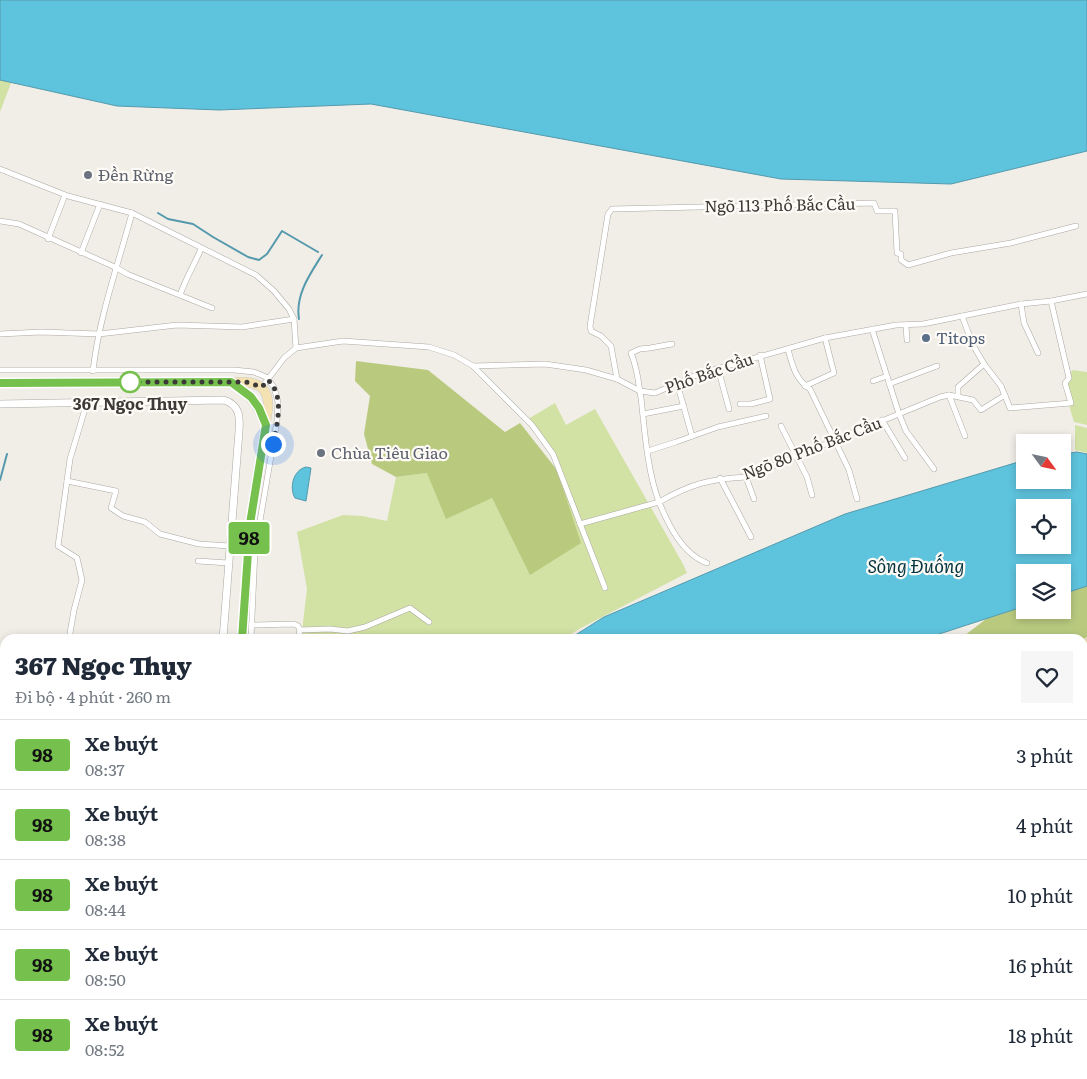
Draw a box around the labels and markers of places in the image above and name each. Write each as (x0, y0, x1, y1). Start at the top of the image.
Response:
place label: Đền Rừng (98, 162, 174, 186)
marker: Đền Rừng (82, 169, 94, 181)
place label: Titops (936, 325, 985, 349)
marker: Titops (920, 332, 932, 344)
marker: 367 Ngọc Thụy (119, 371, 141, 393)
place label: 367 Ngọc Thụy (73, 391, 187, 415)
place label: Chùa Tiêu Giao (331, 440, 448, 464)
marker: Chùa Tiêu Giao (315, 447, 327, 459)

